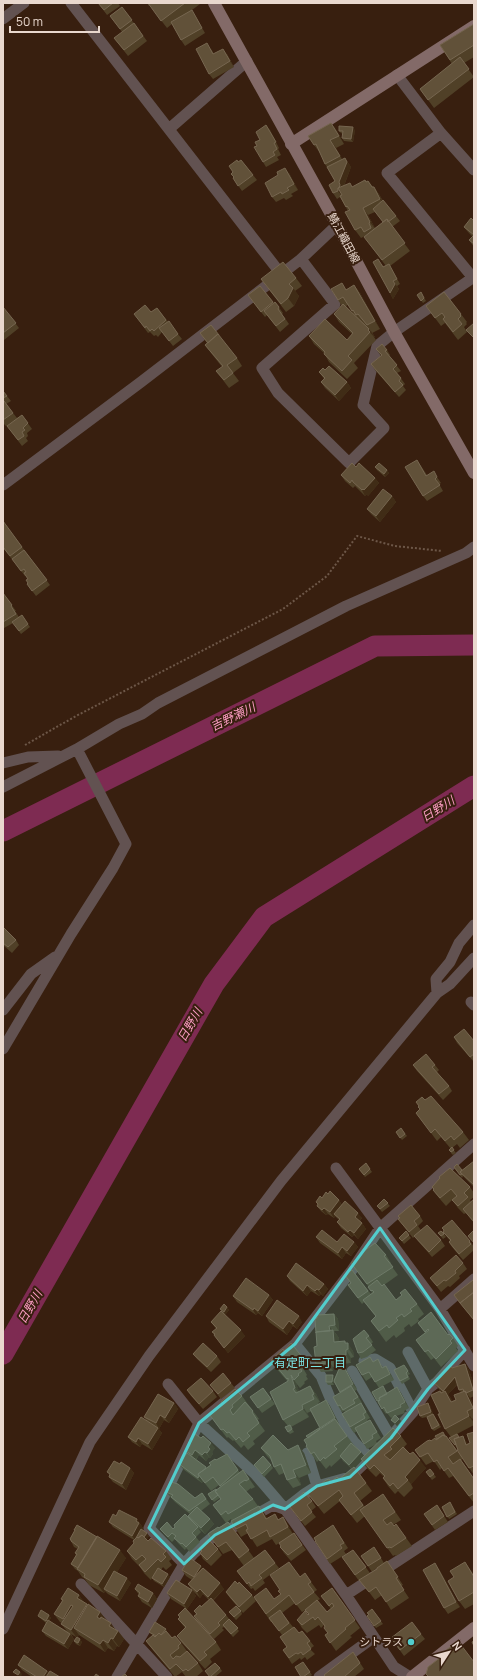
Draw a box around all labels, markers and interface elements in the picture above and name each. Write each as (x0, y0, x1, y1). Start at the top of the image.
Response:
scale bar (10, 8, 99, 34)
text: 50 m (16, 13, 43, 30)
street label: 鯖江織田線 (325, 210, 364, 266)
water label: 吉野瀬川 (207, 698, 260, 735)
water label: 日野川 (418, 791, 459, 825)
water label: 日野川 (173, 1003, 207, 1045)
water label: 日野川 (13, 1285, 47, 1327)
district label: 有定町二丁目 (274, 1354, 346, 1371)
north arrow (429, 1632, 469, 1672)
place label: シトラス (359, 1634, 403, 1649)
marker: シトラス (406, 1637, 416, 1647)
text: N (449, 1638, 466, 1654)

